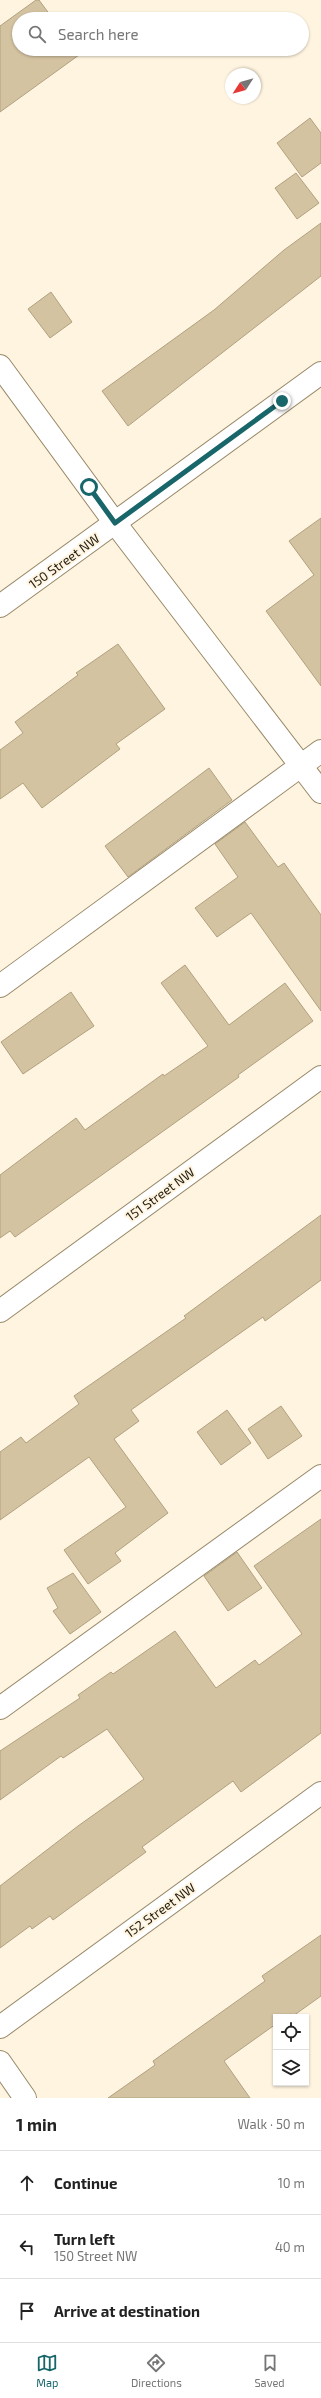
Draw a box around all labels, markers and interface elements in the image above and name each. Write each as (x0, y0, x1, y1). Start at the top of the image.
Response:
search box (12, 12, 309, 56)
icon: search (26, 23, 48, 45)
text: Search here (58, 25, 139, 43)
north arrow (225, 68, 261, 104)
route end (273, 392, 291, 410)
route start (80, 478, 98, 496)
street label: 150 Street NW (26, 530, 102, 592)
street label: 151 Street NW (123, 1164, 197, 1224)
street label: 152 Street NW (122, 1879, 198, 1941)
map controls (273, 2014, 309, 2086)
button: locate (273, 2014, 309, 2050)
button: layers (273, 2050, 309, 2086)
text: 1 min (16, 2114, 57, 2134)
text: Walk · 50 m (237, 2116, 305, 2132)
icon: ahead (16, 2172, 38, 2194)
text: Continue (54, 2174, 117, 2192)
text: 10 m (278, 2175, 305, 2191)
text: Turn left (54, 2230, 115, 2248)
icon: left (16, 2236, 38, 2258)
text: 40 m (275, 2239, 305, 2255)
text: 150 Street NW (54, 2248, 137, 2264)
icon: arrive (16, 2300, 38, 2322)
text: Arrive at destination (54, 2302, 200, 2320)
tab: Map (36, 2352, 58, 2389)
tab: Directions (131, 2352, 182, 2389)
tab: Saved (254, 2352, 285, 2389)

